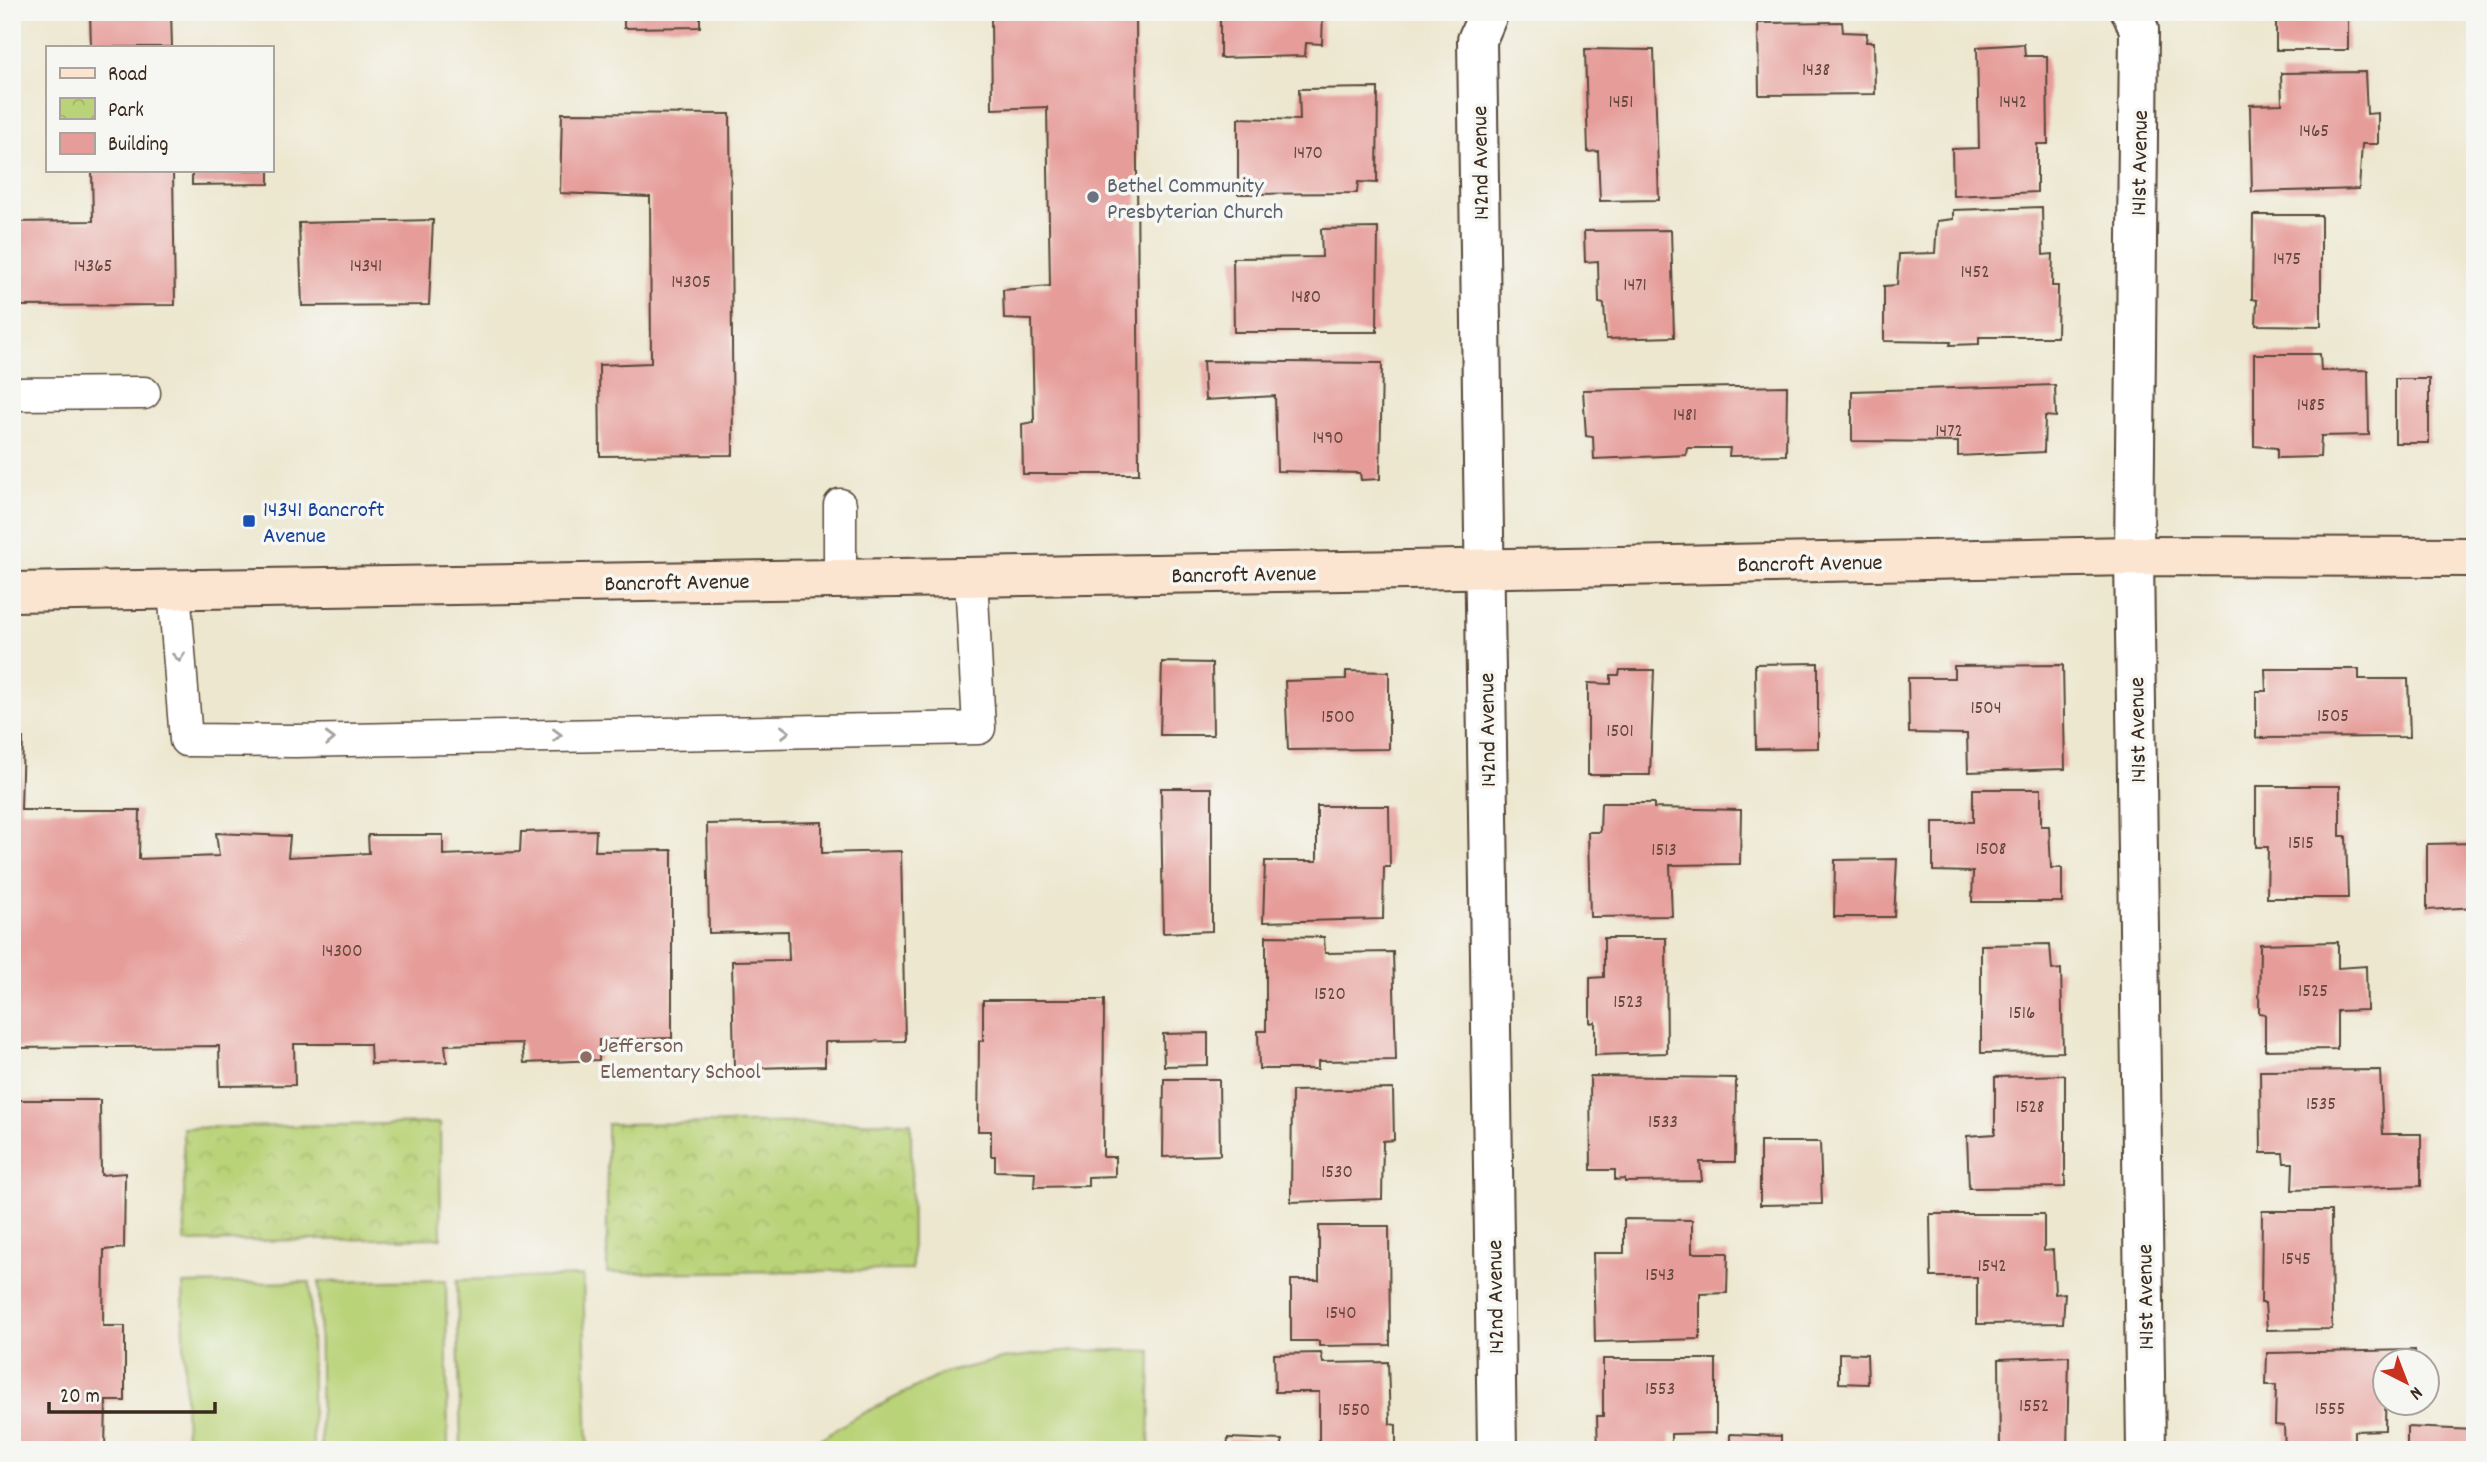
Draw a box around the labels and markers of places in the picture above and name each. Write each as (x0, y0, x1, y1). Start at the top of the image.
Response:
place label: Bethel Community Presbyterian Church (1107, 171, 1283, 230)
marker: Bethel Community Presbyterian Church (1085, 189, 1101, 205)
place label: 14341 Bancroft Avenue (263, 495, 385, 554)
marker: 14341 Bancroft Avenue (241, 513, 257, 529)
place label: Jefferson Elementary School (600, 1031, 761, 1090)
marker: Jefferson Elementary School (578, 1049, 594, 1065)

